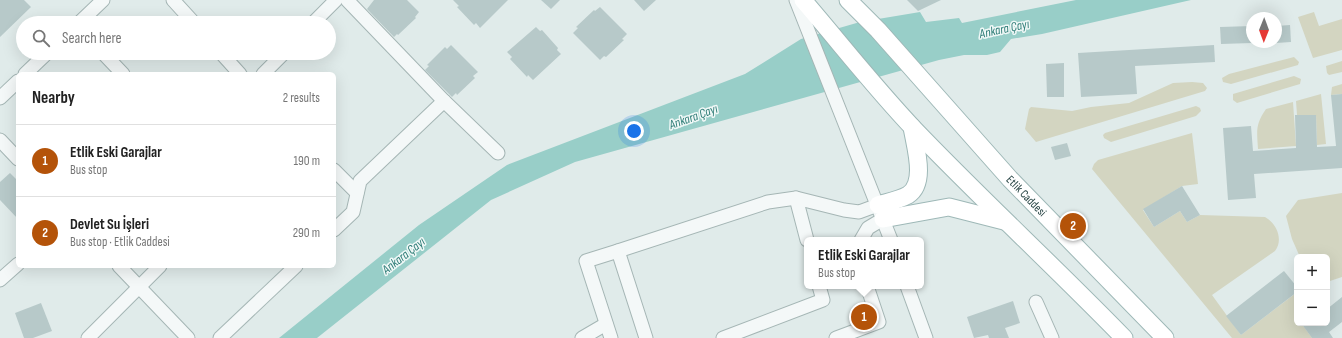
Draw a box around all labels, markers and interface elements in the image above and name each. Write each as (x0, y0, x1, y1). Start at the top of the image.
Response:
north arrow (1246, 12, 1282, 48)
search box (16, 16, 336, 60)
water label: Ankara Çayı (977, 16, 1031, 42)
icon: search (30, 27, 52, 49)
text: Search here (62, 29, 122, 48)
text: Nearby (32, 88, 75, 108)
text: 2 results (283, 90, 320, 106)
water label: Ankara Çayı (666, 101, 720, 133)
your location (624, 121, 644, 141)
text: Etlik Eski Garajlar (70, 143, 162, 162)
text: 1 (42, 153, 48, 169)
text: 190 m (293, 153, 320, 169)
text: Bus stop (70, 162, 107, 178)
street label: Etlik Caddesi (1003, 172, 1049, 220)
pin: 2 (1060, 211, 1086, 241)
text: Devlet Su İşleri (70, 215, 149, 234)
text: 2 (42, 225, 48, 241)
text: 290 m (293, 225, 320, 241)
text: Bus stop · Etlik Caddesi (70, 234, 170, 250)
water label: Ankara Çayı (378, 234, 429, 278)
popup (804, 237, 924, 289)
text: Etlik Eski Garajlar (818, 246, 910, 265)
map controls (1294, 254, 1330, 326)
button: + (1294, 254, 1330, 290)
text: Bus stop (818, 265, 855, 281)
button: − (1294, 290, 1330, 326)
pin: 1 (851, 302, 877, 332)

